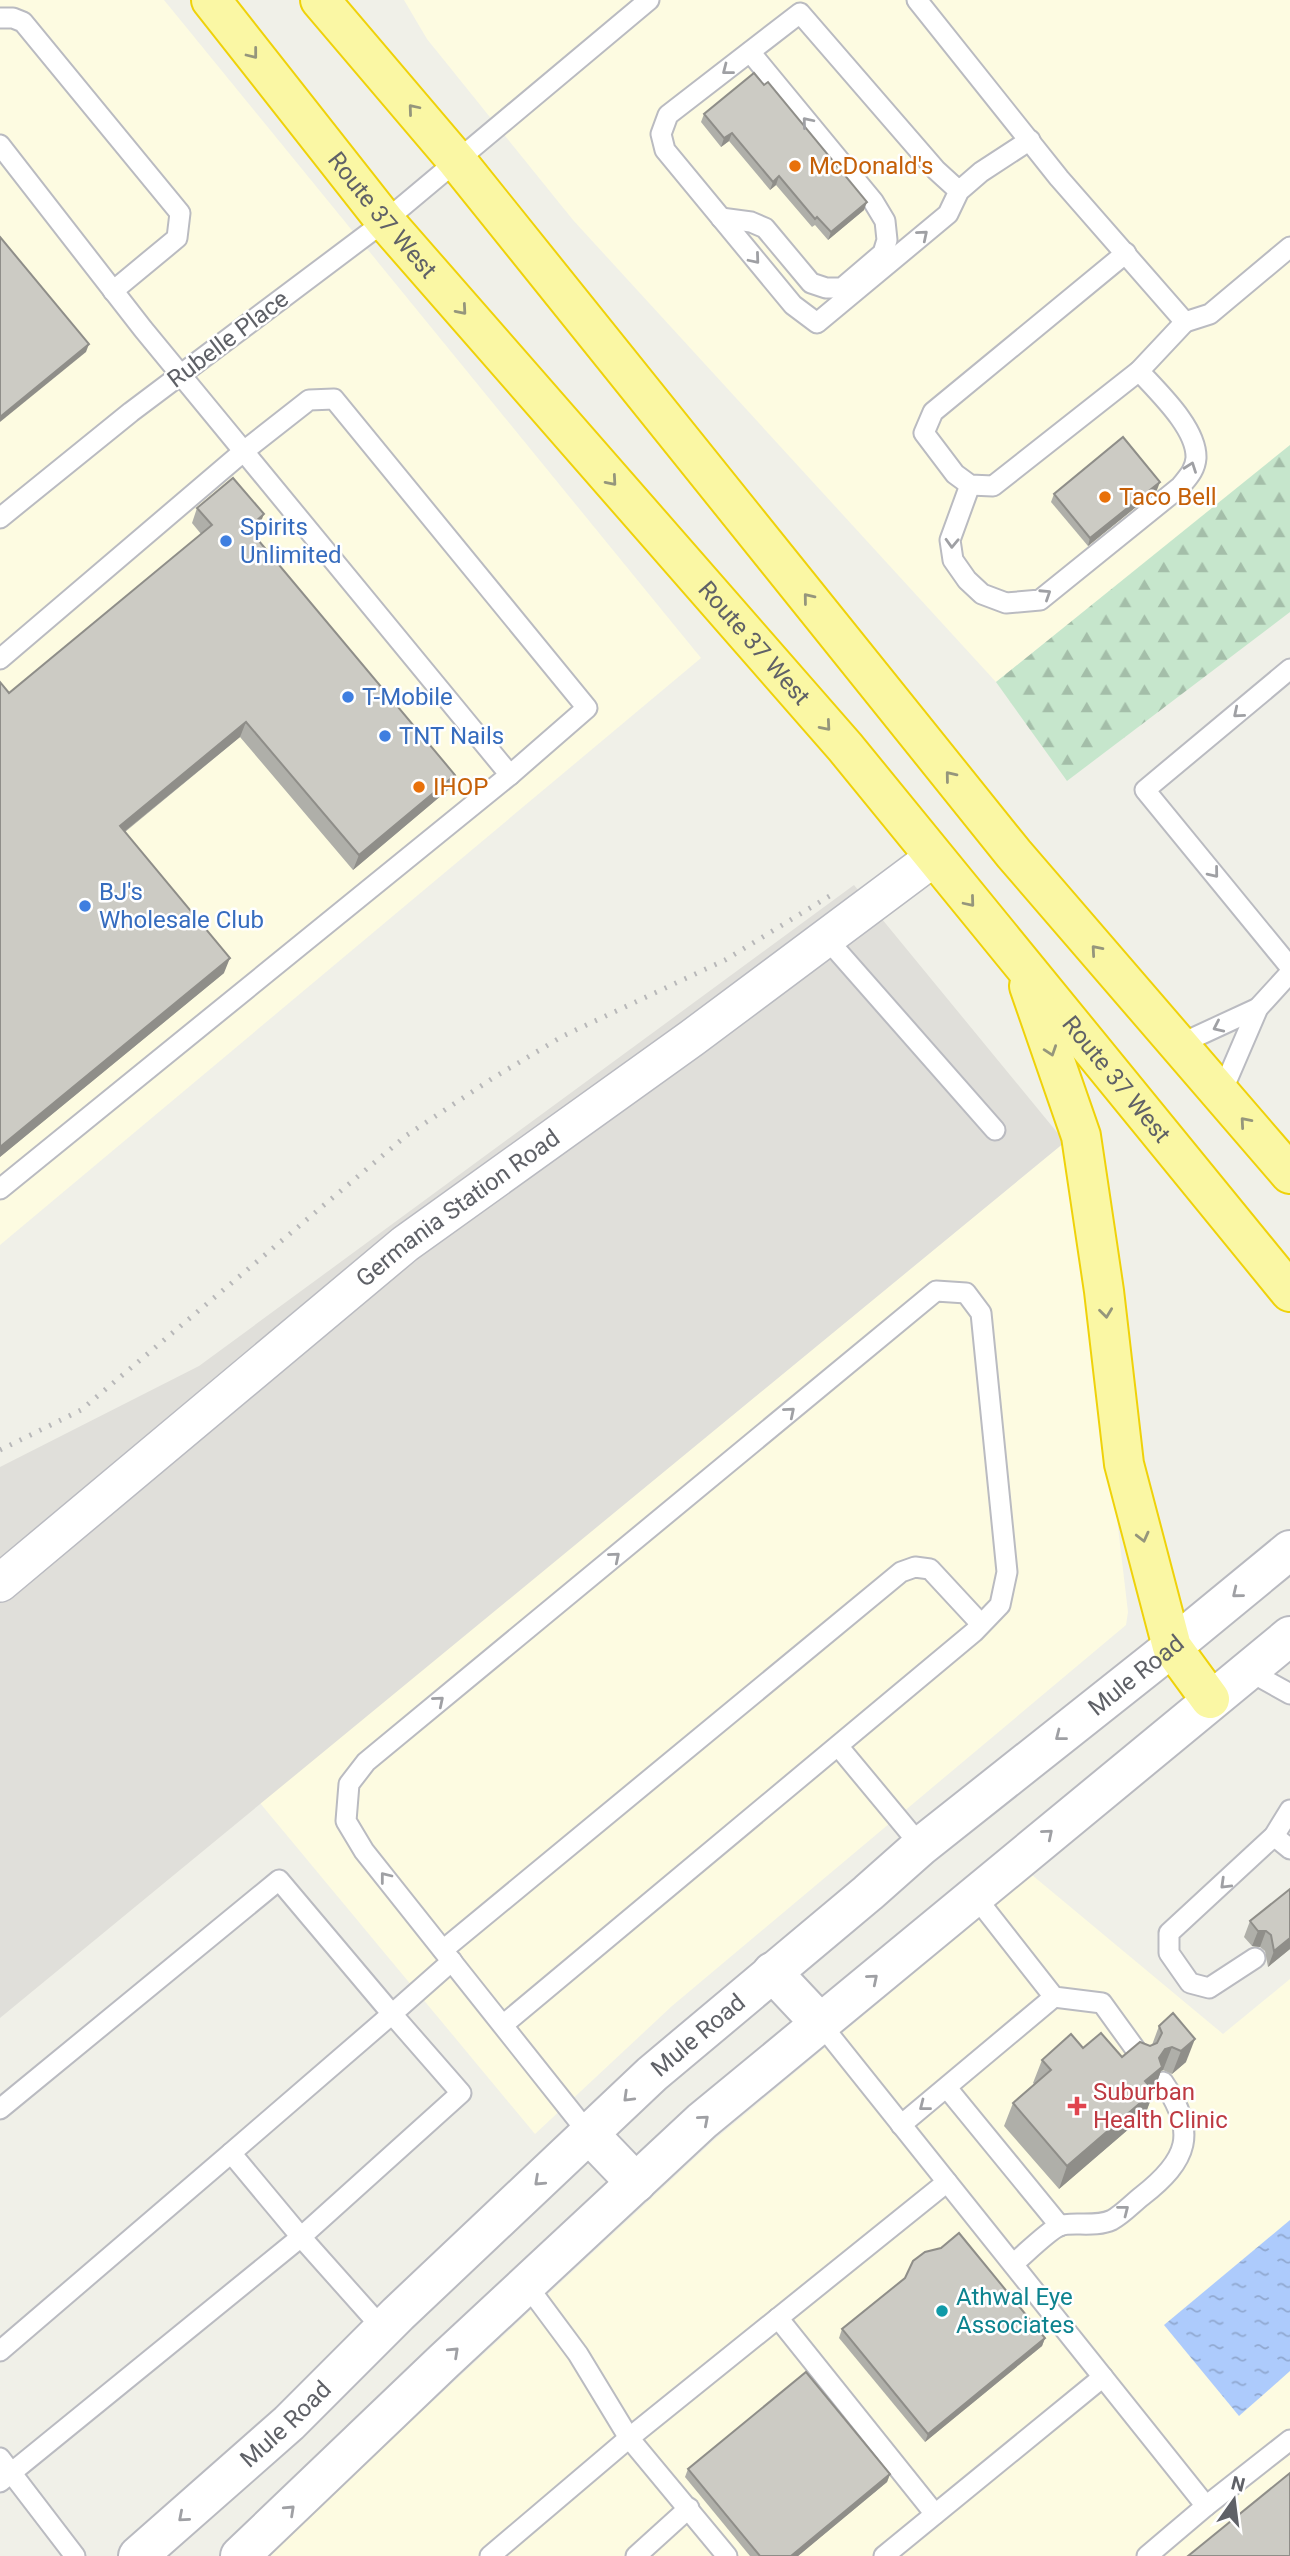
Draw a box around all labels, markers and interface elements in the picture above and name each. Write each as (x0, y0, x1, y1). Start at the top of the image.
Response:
one-way arrow (245, 46, 258, 58)
one-way arrow (722, 61, 735, 74)
one-way arrow (409, 104, 421, 117)
one-way arrow (803, 117, 816, 129)
street label: Route 37 West (322, 146, 443, 284)
place label: McDonald's (809, 152, 933, 180)
marker: McDonald's (787, 158, 803, 174)
one-way arrow (914, 231, 927, 243)
one-way arrow (747, 250, 759, 263)
street label: Rubelle Place (162, 285, 294, 393)
one-way arrow (454, 302, 466, 315)
one-way arrow (1183, 461, 1197, 474)
one-way arrow (604, 473, 616, 486)
place label: Taco Bell (1119, 483, 1217, 511)
marker: Taco Bell (1097, 489, 1113, 505)
place label: Spirits Unlimited (240, 513, 341, 569)
marker: Spirits Unlimited (218, 533, 234, 549)
one-way arrow (945, 538, 960, 549)
street label: Route 37 West (693, 575, 816, 711)
one-way arrow (1038, 590, 1051, 603)
one-way arrow (804, 594, 816, 607)
place label: T-Mobile (362, 683, 453, 711)
marker: T-Mobile (340, 689, 356, 705)
one-way arrow (1233, 705, 1246, 717)
one-way arrow (818, 718, 830, 731)
place label: TNT Nails (399, 722, 504, 750)
marker: TNT Nails (377, 728, 393, 744)
one-way arrow (946, 771, 959, 783)
place label: IHOP (433, 773, 488, 801)
marker: IHOP (411, 779, 427, 795)
one-way arrow (1205, 866, 1218, 878)
place label: BJ's Wholesale Club (99, 878, 264, 934)
one-way arrow (962, 894, 974, 907)
marker: BJ's Wholesale Club (77, 898, 93, 914)
one-way arrow (1092, 945, 1104, 958)
street label: Route 37 West (1056, 1010, 1176, 1148)
one-way arrow (1213, 1018, 1225, 1032)
one-way arrow (1043, 1044, 1057, 1056)
one-way arrow (1241, 1117, 1253, 1130)
street label: Germania Station Road (351, 1124, 565, 1293)
one-way arrow (1099, 1307, 1114, 1318)
one-way arrow (783, 1407, 795, 1420)
one-way arrow (1135, 1530, 1149, 1542)
one-way arrow (607, 1552, 619, 1565)
one-way arrow (1233, 1585, 1245, 1598)
street label: Mule Road (1083, 1629, 1189, 1722)
one-way arrow (432, 1697, 444, 1710)
one-way arrow (1055, 1727, 1067, 1740)
one-way arrow (1039, 1830, 1052, 1842)
one-way arrow (380, 1872, 393, 1884)
one-way arrow (1220, 1875, 1233, 1888)
one-way arrow (865, 1975, 877, 1988)
street label: Mule Road (646, 1988, 751, 2083)
place label: Suburban Health Clinic (1093, 2078, 1228, 2134)
one-way arrow (623, 2088, 636, 2101)
marker: Suburban Health Clinic (1067, 2096, 1087, 2116)
one-way arrow (920, 2098, 932, 2111)
one-way arrow (696, 2116, 709, 2128)
one-way arrow (535, 2172, 548, 2185)
one-way arrow (1117, 2206, 1129, 2219)
place label: Athwal Eye Associates (956, 2283, 1075, 2339)
marker: Athwal Eye Associates (934, 2303, 950, 2319)
one-way arrow (446, 2347, 459, 2360)
street label: Mule Road (235, 2375, 337, 2473)
north arrow (1199, 2465, 1269, 2535)
text: N (1229, 2471, 1247, 2497)
one-way arrow (282, 2505, 295, 2518)
one-way arrow (179, 2509, 192, 2521)

